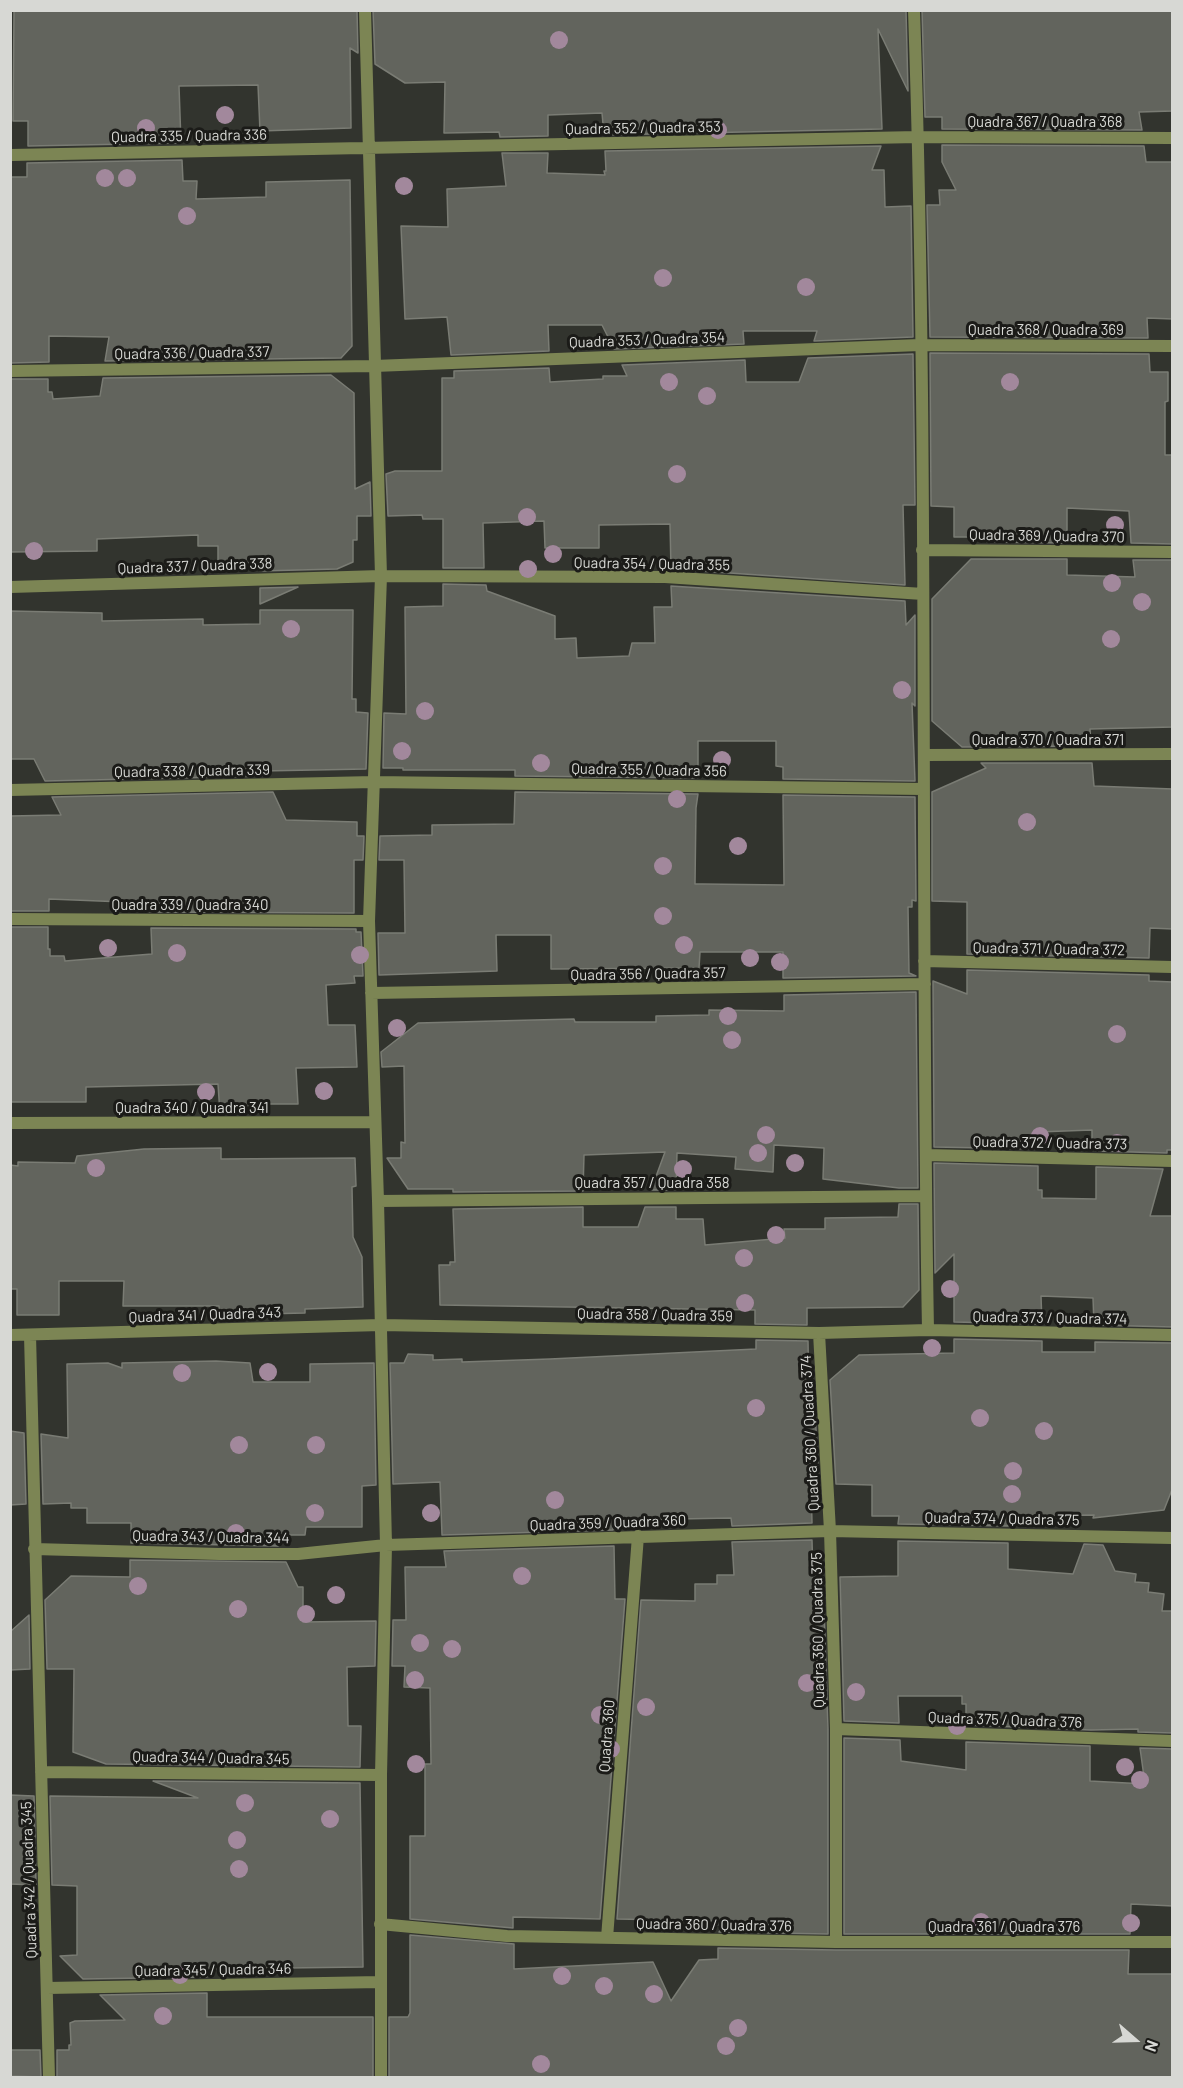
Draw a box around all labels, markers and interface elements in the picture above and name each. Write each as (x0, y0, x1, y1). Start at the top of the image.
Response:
street label: Quadra 367 / Quadra 368 (967, 113, 1123, 131)
street label: Quadra 352 / Quadra 353 (565, 118, 721, 138)
street label: Quadra 335 / Quadra 336 (111, 126, 267, 146)
street label: Quadra 368 / Quadra 369 (968, 321, 1124, 339)
street label: Quadra 353 / Quadra 354 (569, 328, 725, 352)
street label: Quadra 336 / Quadra 337 (114, 343, 270, 363)
street label: Quadra 369 / Quadra 370 (969, 526, 1125, 546)
street label: Quadra 337 / Quadra 338 (117, 554, 273, 578)
street label: Quadra 354 / Quadra 355 (574, 554, 730, 574)
street label: Quadra 370 / Quadra 371 (972, 731, 1124, 749)
street label: Quadra 355 / Quadra 356 (571, 760, 727, 780)
street label: Quadra 338 / Quadra 339 (114, 761, 270, 781)
street label: Quadra 339 / Quadra 340 (112, 896, 268, 914)
street label: Quadra 371 / Quadra 372 (973, 939, 1125, 959)
street label: Quadra 356 / Quadra 357 (570, 964, 726, 984)
street label: Quadra 340 / Quadra 341 (115, 1099, 269, 1117)
street label: Quadra 372 / Quadra 373 (973, 1133, 1127, 1153)
street label: Quadra 357 / Quadra 358 (574, 1174, 730, 1192)
street label: Quadra 341 / Quadra 343 (128, 1303, 282, 1327)
street label: Quadra 358 / Quadra 359 (577, 1305, 733, 1325)
street label: Quadra 373 / Quadra 374 (972, 1308, 1128, 1328)
street label: Quadra 360 / Quadra 374 (797, 1355, 823, 1511)
street label: Quadra 374 / Quadra 375 (924, 1509, 1080, 1529)
street label: Quadra 359 / Quadra 360 (530, 1511, 686, 1535)
street label: Quadra 343 / Quadra 344 (132, 1527, 290, 1547)
street label: Quadra 360 / Quadra 375 (808, 1552, 828, 1708)
street label: Quadra 360 (595, 1699, 619, 1773)
street label: Quadra 375 / Quadra 376 (928, 1708, 1082, 1732)
street label: Quadra 344 / Quadra 345 (132, 1748, 290, 1768)
street label: Quadra 342 / Quadra 345 (17, 1801, 41, 1959)
street label: Quadra 360 / Quadra 376 (636, 1915, 792, 1935)
street label: Quadra 361 / Quadra 376 (928, 1918, 1080, 1936)
street label: Quadra 345 / Quadra 346 (135, 1960, 291, 1980)
north arrow (1105, 2010, 1165, 2070)
text: N (1142, 2038, 1163, 2055)

